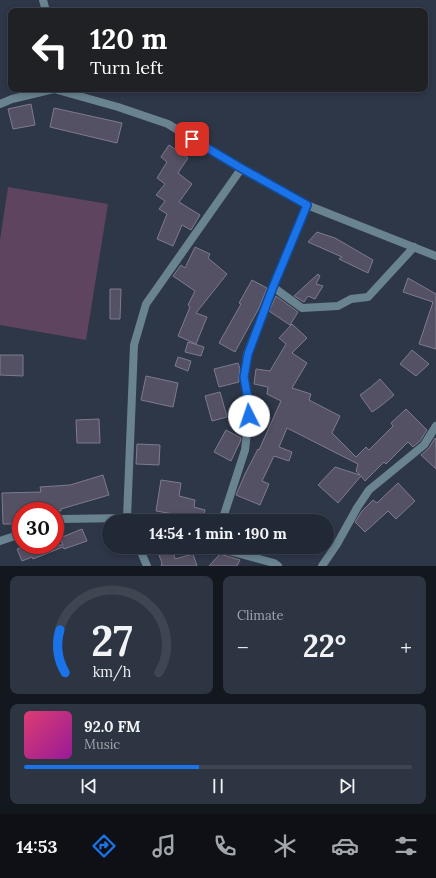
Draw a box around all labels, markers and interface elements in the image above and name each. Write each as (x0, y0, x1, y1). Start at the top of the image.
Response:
text: 120 m (90, 21, 167, 57)
icon: left (24, 24, 76, 76)
text: Turn left (90, 56, 163, 79)
pin (175, 122, 209, 156)
icon: arrive (181, 128, 203, 150)
position arrow (228, 395, 270, 437)
speed limit sign: 30 (12, 502, 64, 554)
text: 14:54 · 1 min · 190 m (149, 524, 287, 543)
text: Climate (237, 607, 284, 624)
text: 27 (91, 614, 132, 667)
text: 22° (303, 627, 346, 665)
text: − (237, 633, 249, 661)
text: + (400, 633, 412, 661)
text: km/h (92, 663, 131, 682)
text: 92.0 FM (84, 717, 141, 736)
text: Music (84, 736, 120, 753)
icon: previous (78, 775, 100, 797)
icon: pause (207, 775, 229, 797)
icon: next (336, 775, 358, 797)
icon: directions (90, 832, 118, 860)
icon: music (150, 832, 178, 860)
icon: phone (211, 832, 239, 860)
icon: climate (271, 832, 299, 860)
icon: car (331, 832, 359, 860)
icon: filters (392, 832, 420, 860)
text: 14:53 (16, 835, 58, 858)

